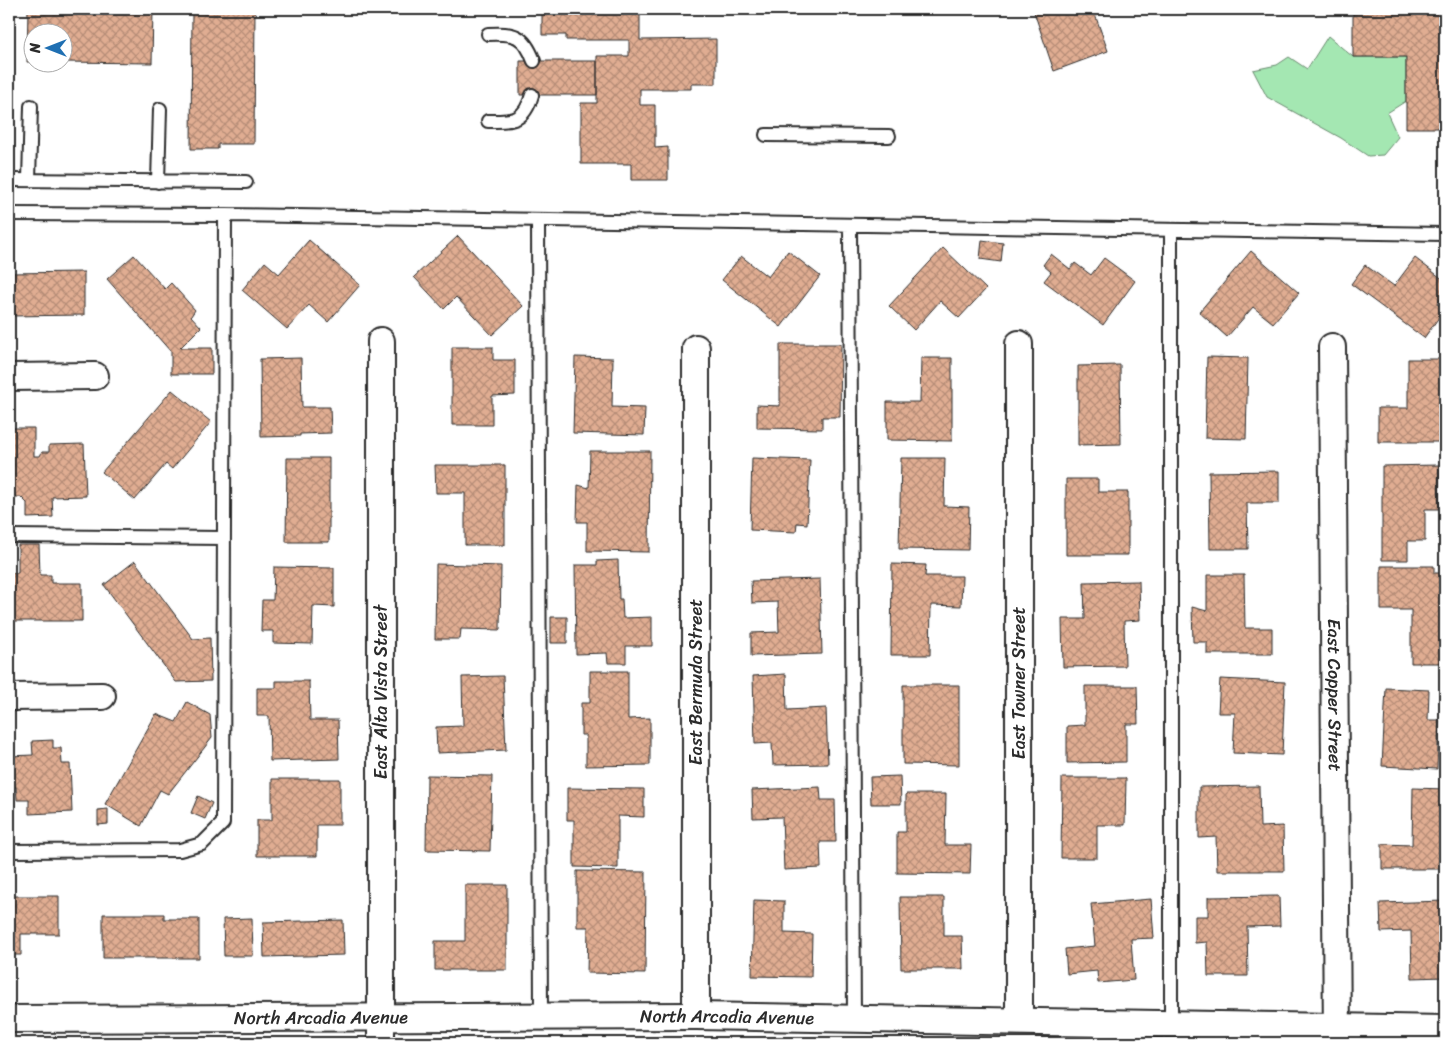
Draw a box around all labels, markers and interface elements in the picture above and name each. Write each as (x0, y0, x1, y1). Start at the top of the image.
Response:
north arrow (22, 22, 72, 72)
text: N (23, 43, 48, 54)
street label: East Bermuda Street (680, 599, 712, 765)
street label: East Alta Vista Street (365, 604, 397, 779)
street label: East Towner Street (1003, 607, 1035, 759)
street label: East Copper Street (1318, 619, 1351, 771)
street label: North Arcadia Avenue (640, 1000, 815, 1034)
street label: North Arcadia Avenue (234, 1001, 408, 1034)

